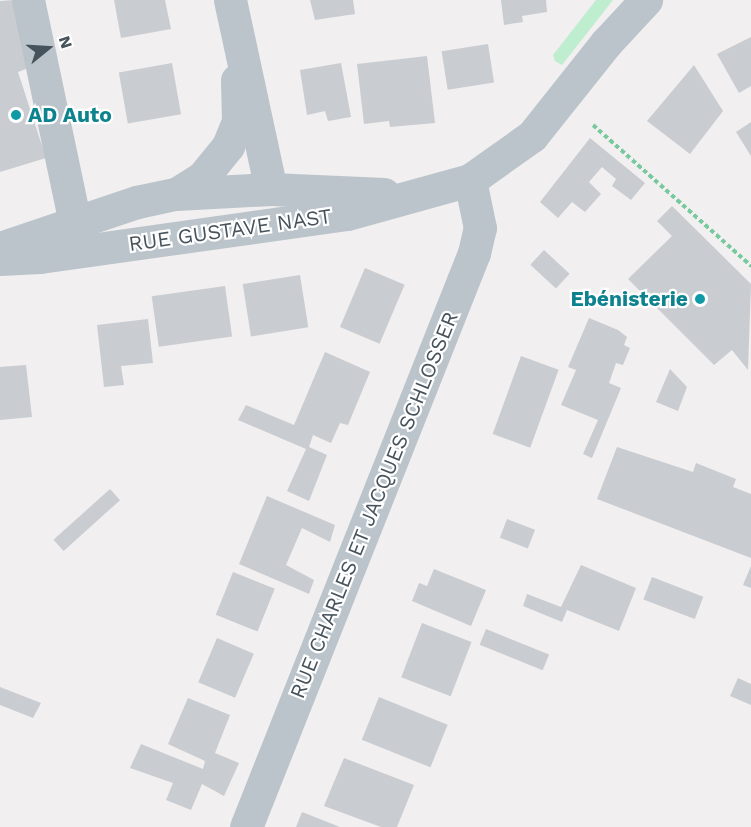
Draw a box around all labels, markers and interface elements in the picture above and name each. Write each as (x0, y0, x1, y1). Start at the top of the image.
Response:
north arrow (18, 18, 78, 78)
text: N (55, 34, 76, 51)
place label: AD Auto (28, 102, 112, 128)
marker: AD Auto (9, 108, 23, 122)
street label: RUE GUSTAVE NAST (127, 203, 333, 257)
place label: Ebénisterie (570, 286, 688, 312)
marker: Ebénisterie (693, 292, 707, 306)
street label: RUE CHARLES ET JACQUES SCHLOSSER (284, 307, 464, 703)

